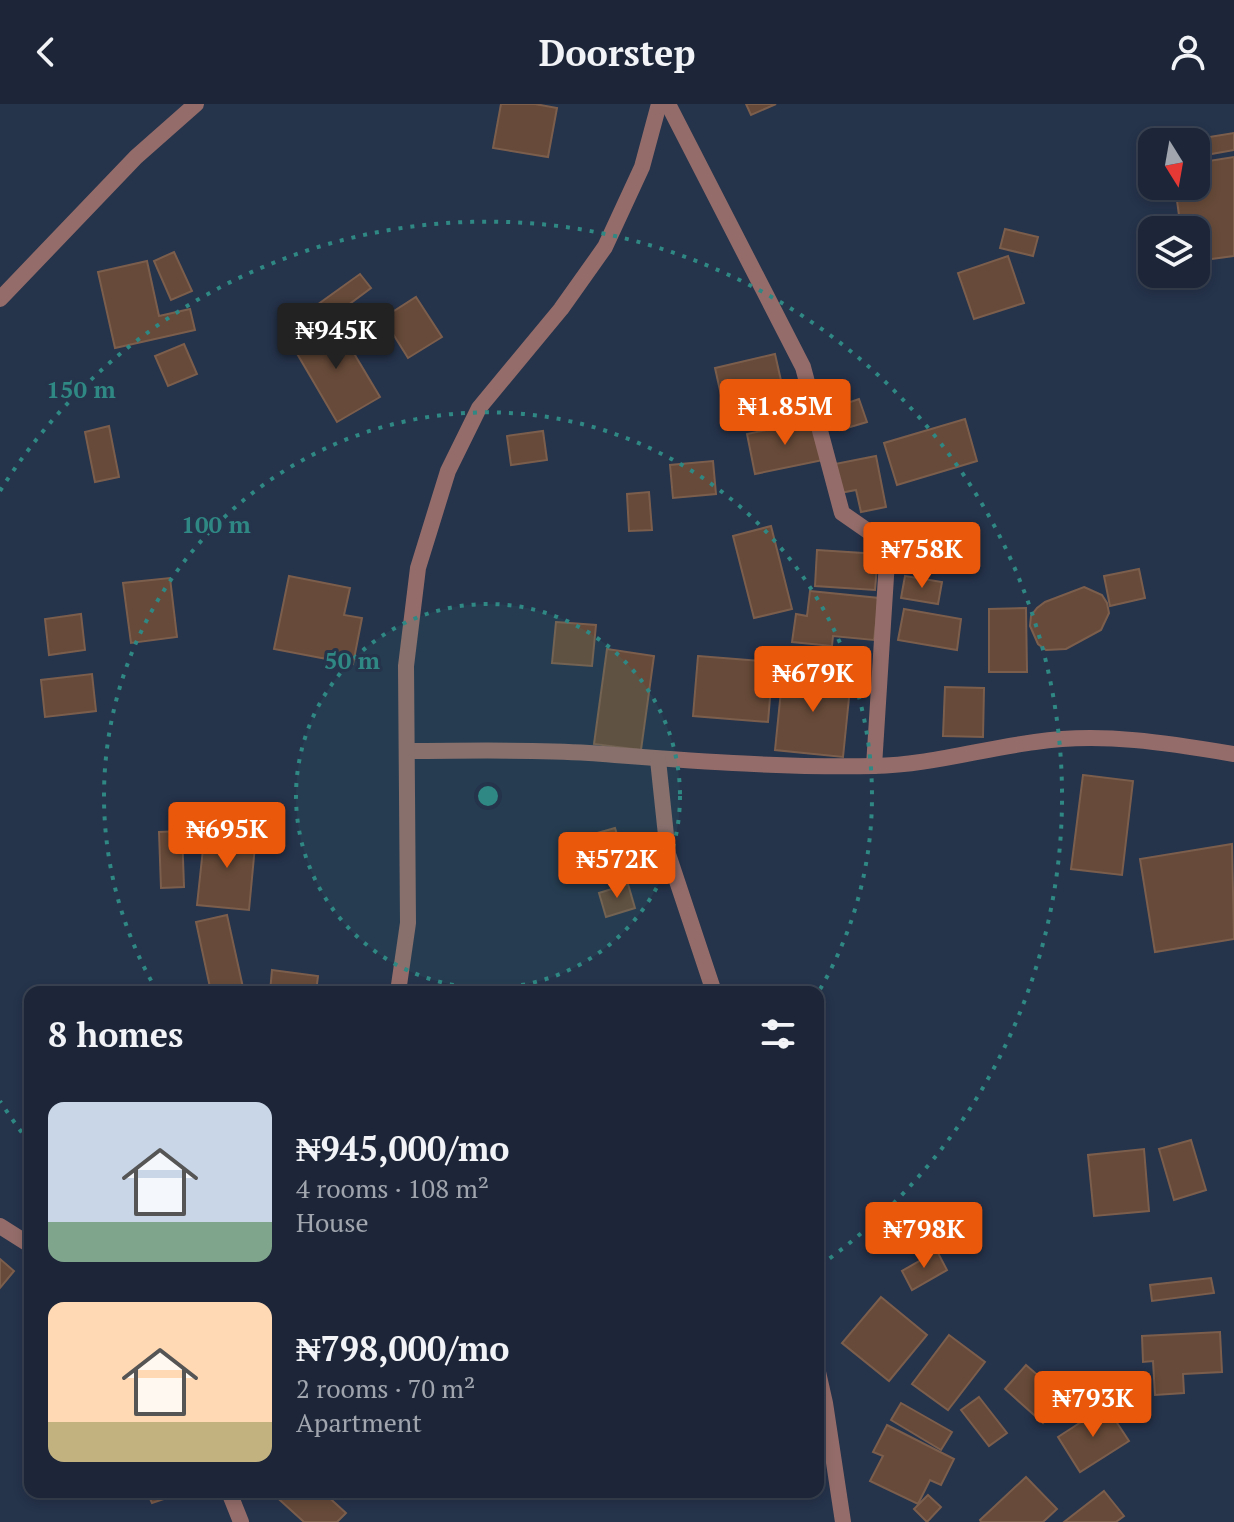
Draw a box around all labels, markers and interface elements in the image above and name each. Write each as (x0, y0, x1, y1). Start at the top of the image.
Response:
text: Doorstep (539, 29, 695, 76)
icon: back (24, 30, 68, 74)
icon: person (1166, 30, 1210, 74)
north arrow (1138, 128, 1210, 200)
map controls (1138, 128, 1210, 288)
button: layers (1138, 216, 1210, 288)
pin: ₦945K (280, 303, 392, 371)
text: ₦945K (295, 312, 377, 346)
text: 150 m (46, 373, 116, 405)
pin: ₦1.85M (720, 379, 850, 447)
text: ₦1.85M (738, 388, 832, 422)
text: 100 m (181, 508, 251, 540)
pin: ₦758K (866, 522, 978, 590)
text: ₦758K (881, 531, 963, 565)
text: 50 m (324, 644, 380, 676)
pin: ₦679K (757, 646, 869, 714)
text: ₦679K (772, 655, 854, 689)
centre of rings (474, 782, 502, 810)
pin: ₦695K (171, 802, 283, 870)
text: ₦695K (186, 811, 268, 845)
pin: ₦572K (561, 832, 673, 900)
text: ₦572K (576, 841, 658, 875)
text: 8 homes (48, 1012, 183, 1057)
icon: filters (756, 1012, 800, 1056)
text: ₦945,000/mo (296, 1126, 510, 1171)
icon: home (112, 1134, 208, 1230)
text: 4 rooms · 108 m² (296, 1171, 489, 1205)
pin: ₦798K (868, 1202, 980, 1270)
text: House (296, 1205, 369, 1239)
text: ₦798K (883, 1211, 965, 1245)
text: ₦798,000/mo (296, 1326, 510, 1371)
icon: home (112, 1334, 208, 1430)
text: 2 rooms · 70 m² (296, 1371, 475, 1405)
pin: ₦793K (1037, 1371, 1149, 1439)
text: ₦793K (1052, 1380, 1134, 1414)
text: Apartment (296, 1405, 422, 1439)

